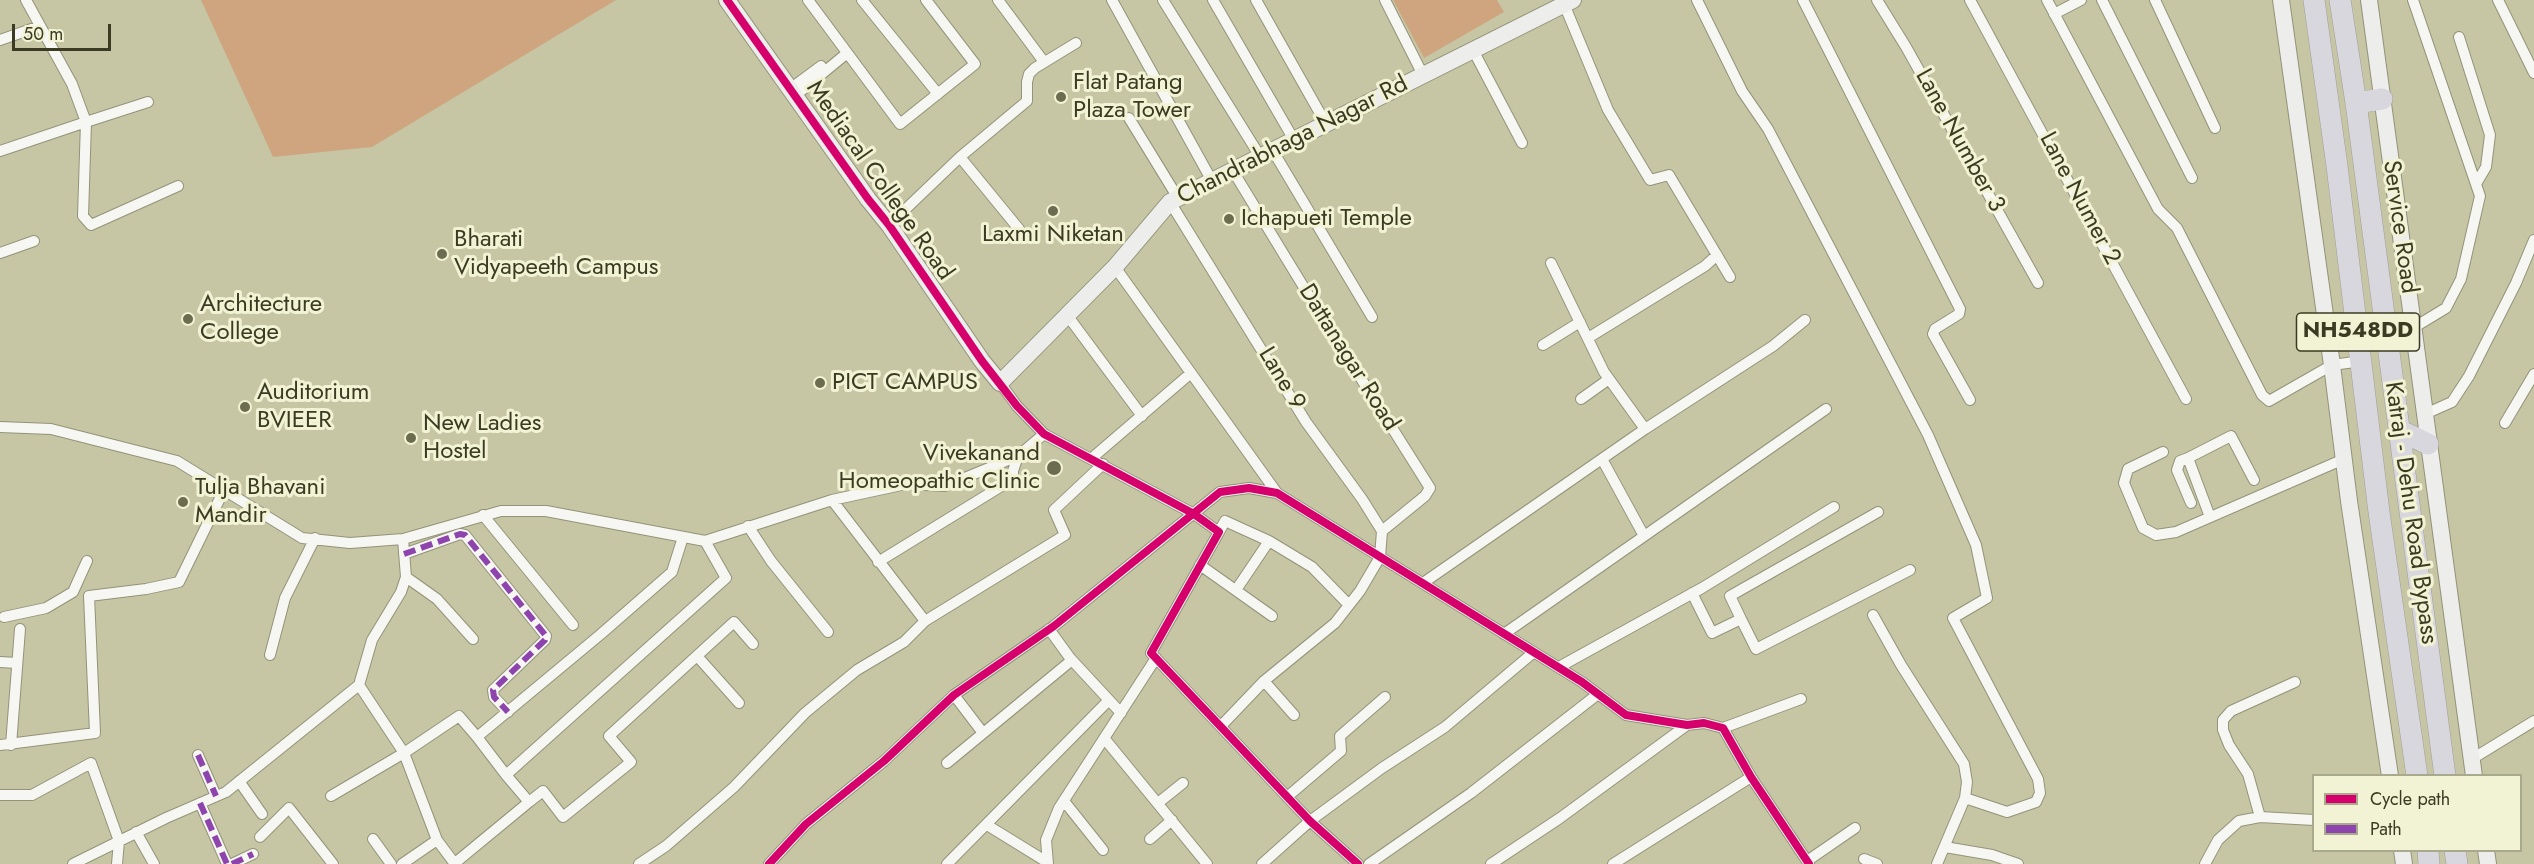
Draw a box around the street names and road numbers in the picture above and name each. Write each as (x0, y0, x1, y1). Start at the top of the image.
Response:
street label: Lane Number 3 (1908, 64, 2010, 218)
street label: Chandrabhaga Nagar Rd (1173, 70, 1413, 212)
street label: Mediacal College Road (799, 76, 959, 286)
street label: Lane Numer 2 (2032, 128, 2126, 270)
street label: Service Road (2375, 159, 2423, 295)
street label: Dattanagar Road (1291, 279, 1405, 437)
road number: NH548DD (2296, 313, 2420, 351)
street label: Lane 9 (1251, 342, 1311, 416)
street label: Katraj - Dehu Road Bypass (2377, 380, 2443, 646)

